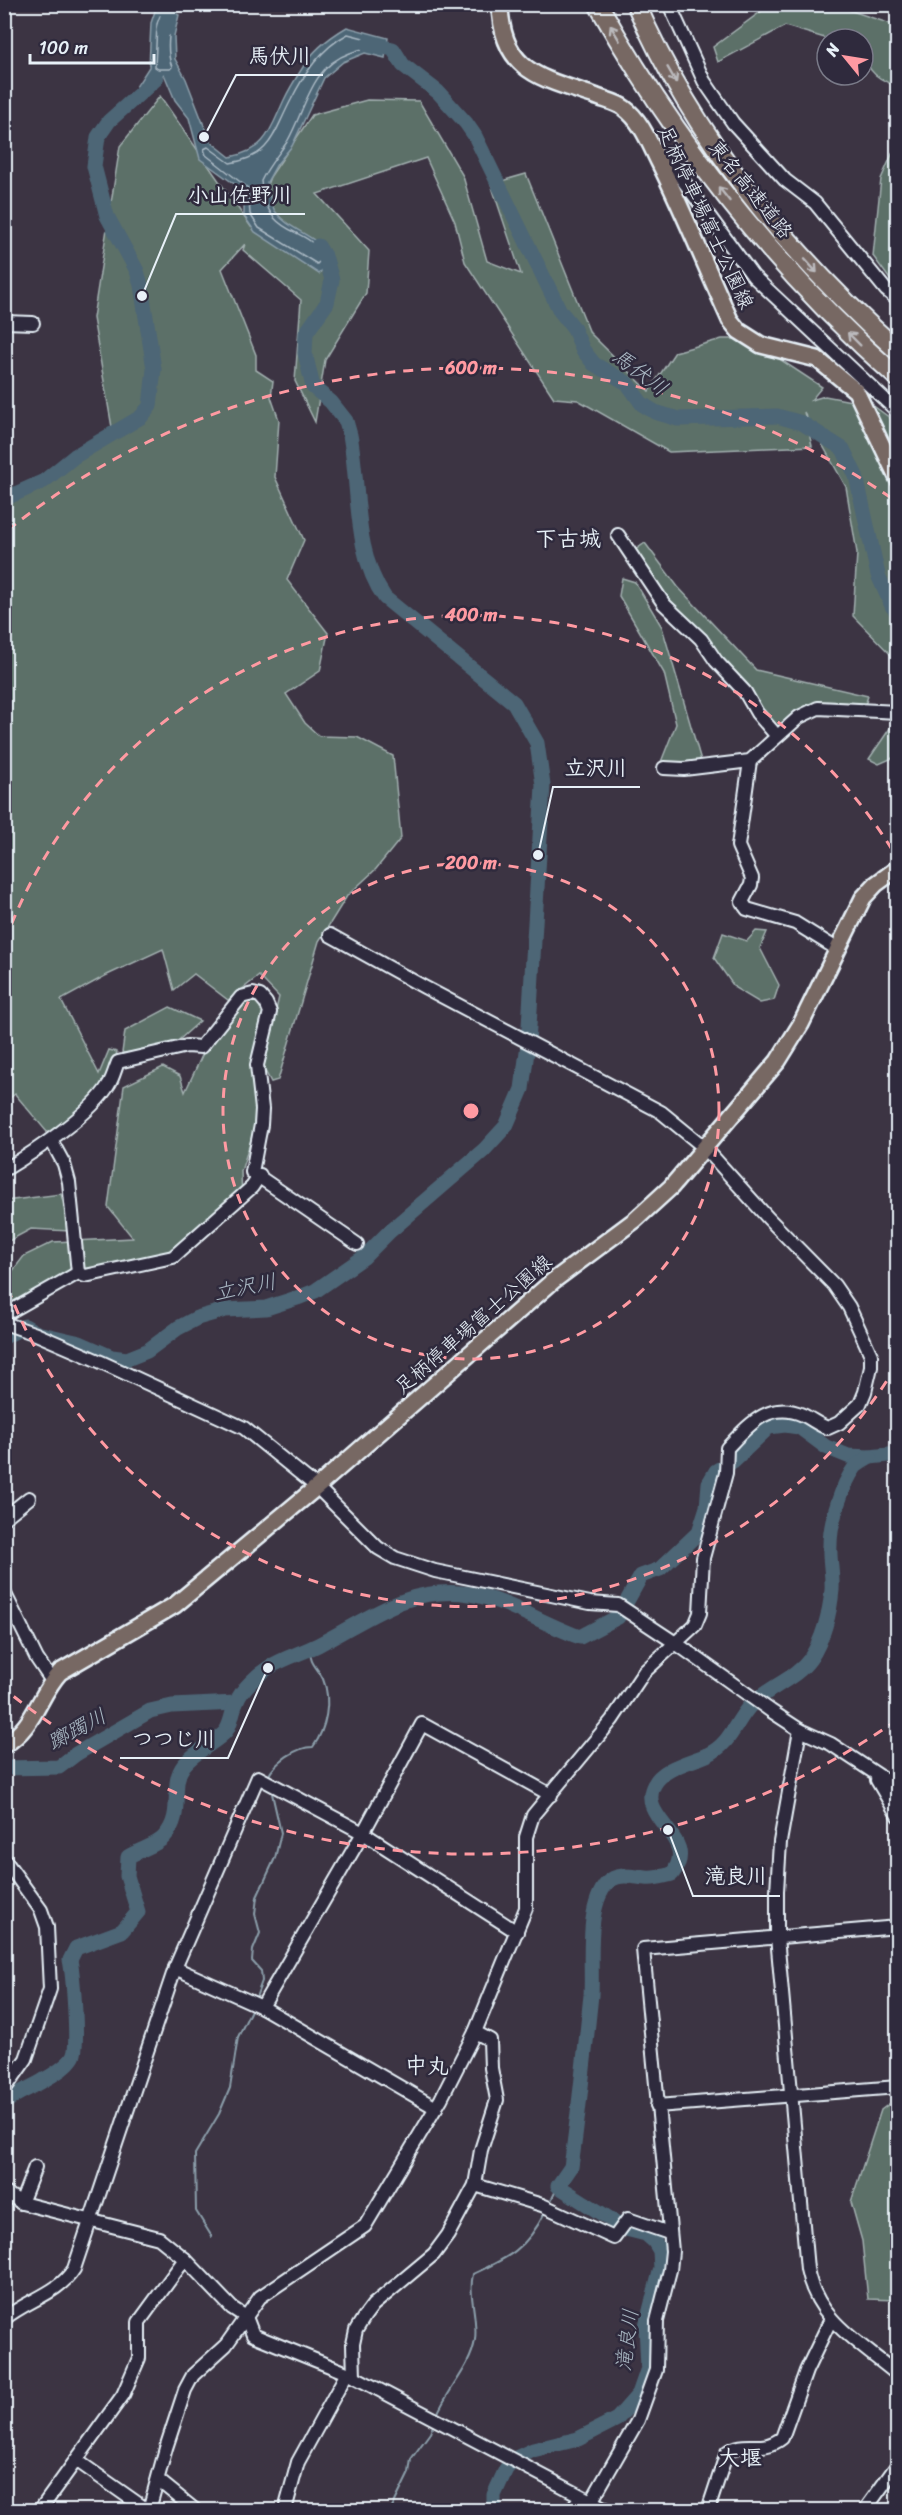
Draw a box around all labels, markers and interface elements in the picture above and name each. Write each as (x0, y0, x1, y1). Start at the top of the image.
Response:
one-way arrow (608, 25, 620, 42)
scale bar (30, 27, 154, 65)
north arrow (815, 27, 875, 87)
text: 100 m (39, 32, 88, 64)
callout: 馬伏川 (236, 36, 323, 75)
text: 馬伏川 (249, 37, 312, 75)
text: N (817, 37, 848, 63)
one-way arrow (666, 66, 678, 83)
street label: 足柄停車場富士公園線 (647, 119, 764, 315)
street label: 東名高速道路 (699, 132, 802, 247)
callout: 小山佐野川 (176, 175, 305, 214)
text: 小山佐野川 (188, 176, 293, 214)
one-way arrow (717, 186, 730, 202)
one-way arrow (804, 258, 818, 273)
one-way arrow (847, 331, 862, 346)
water label: 馬伏川 (603, 338, 677, 406)
text: 600 m (444, 352, 497, 384)
district label: 下古城 (535, 519, 601, 558)
text: 400 m (444, 599, 497, 631)
callout: 立沢川 (553, 748, 640, 787)
text: 立沢川 (565, 749, 628, 787)
text: 200 m (444, 847, 497, 879)
centre of rings (461, 1101, 481, 1121)
street label: 足柄停車場富士公園線 (386, 1246, 560, 1403)
water label: 立沢川 (210, 1262, 280, 1312)
water label: 躑躅川 (40, 1697, 114, 1761)
callout: つつじ川 (120, 1719, 228, 1758)
text: つつじ川 (132, 1720, 216, 1758)
callout: 滝良川 (693, 1857, 780, 1896)
text: 滝良川 (705, 1857, 768, 1895)
district label: 中丸 (405, 2046, 449, 2085)
water label: 滝良川 (604, 2306, 650, 2374)
district label: 大堰 (718, 2438, 762, 2477)

